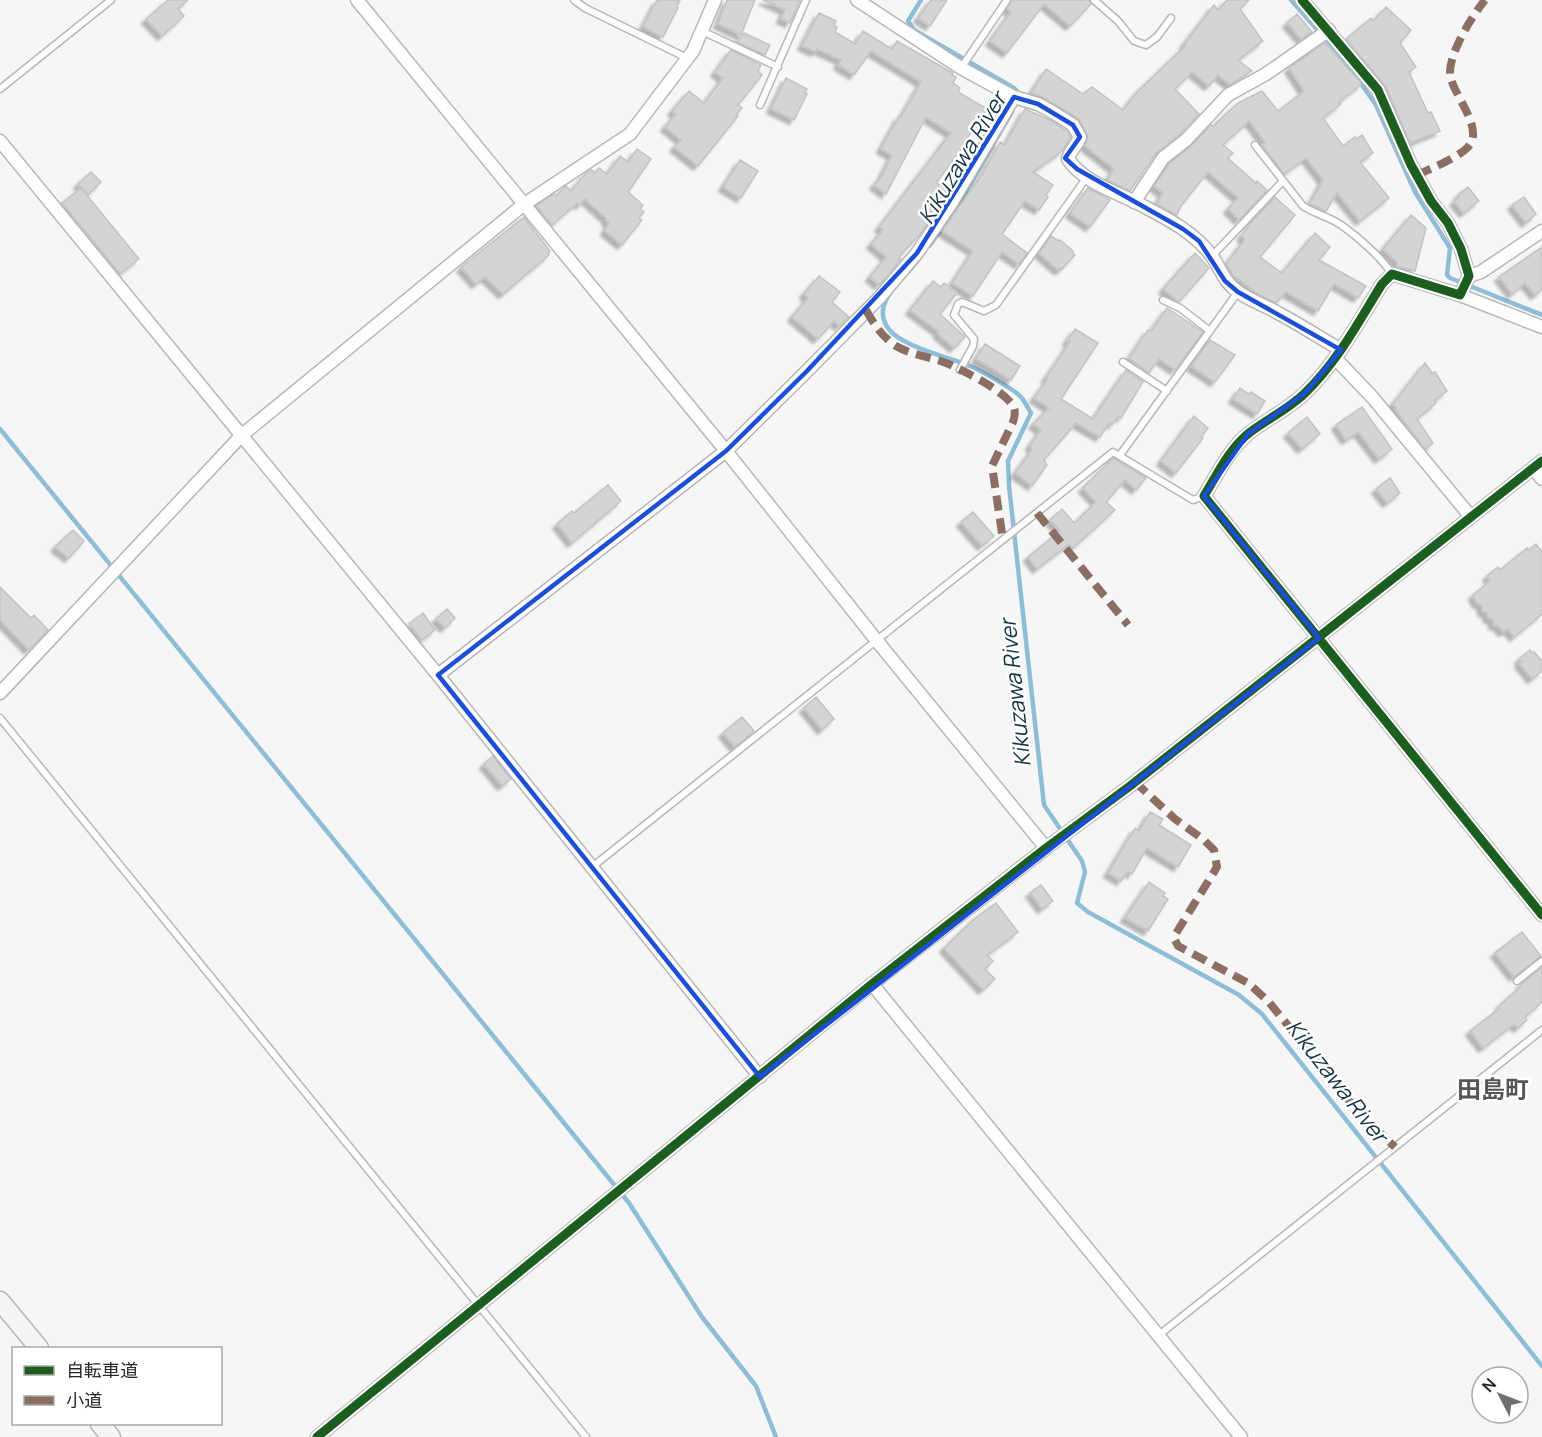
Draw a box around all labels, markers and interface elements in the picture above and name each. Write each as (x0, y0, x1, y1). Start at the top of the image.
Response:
water label: Kikuzawa River (911, 84, 1015, 229)
water label: Kikuzawa River (992, 615, 1038, 768)
water label: Kikuzawa River (1280, 1013, 1396, 1151)
district label: 田島町 (1457, 1072, 1529, 1105)
legend (12, 1347, 222, 1425)
text: 自転車道 (66, 1358, 138, 1382)
north arrow (1470, 1365, 1530, 1425)
text: N (1477, 1373, 1501, 1397)
text: 小道 (66, 1388, 102, 1412)

